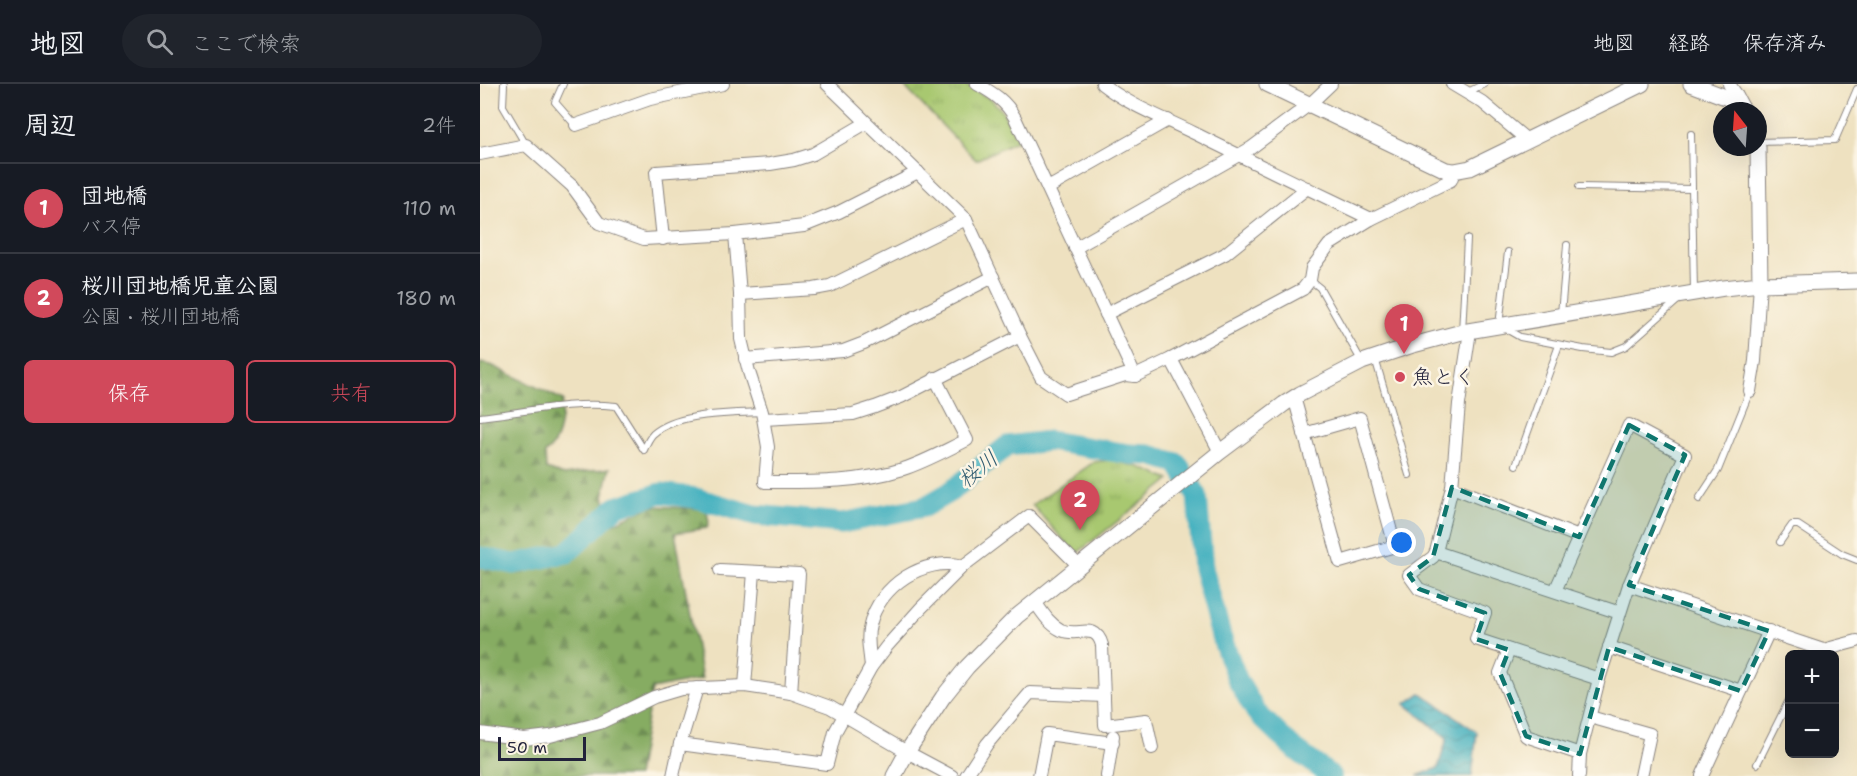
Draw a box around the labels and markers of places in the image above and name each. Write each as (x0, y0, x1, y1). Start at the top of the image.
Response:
pin: 1 (1384, 304, 1424, 354)
place label: 魚とく (1412, 363, 1475, 391)
marker: 魚とく (1393, 370, 1407, 384)
pin: 2 (1060, 480, 1100, 530)

